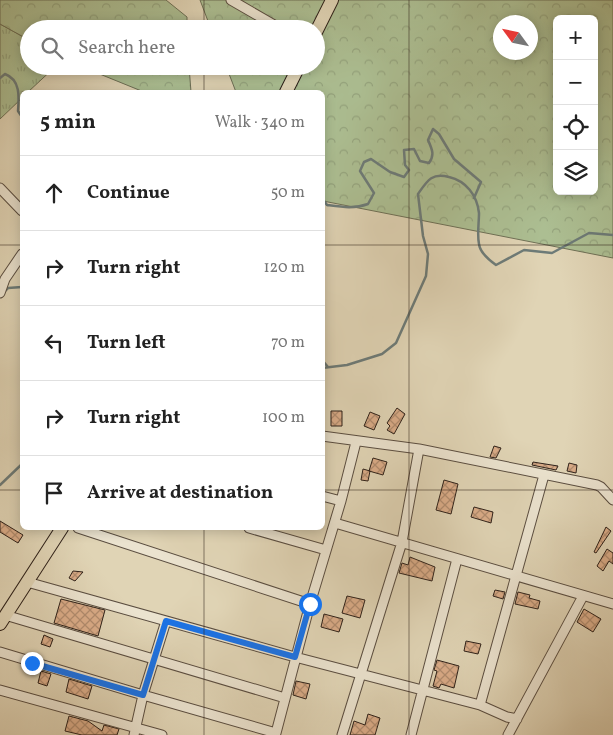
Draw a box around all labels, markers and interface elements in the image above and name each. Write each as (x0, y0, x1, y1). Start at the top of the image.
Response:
north arrow (493, 15, 538, 60)
map controls (553, 15, 598, 195)
button: + (553, 15, 598, 60)
search box (20, 20, 325, 75)
icon: search (38, 34, 66, 62)
text: Search here (78, 35, 175, 61)
button: − (553, 60, 598, 105)
button: locate (553, 105, 598, 150)
text: 5 min (40, 108, 96, 137)
text: Walk · 340 m (215, 112, 305, 134)
button: layers (553, 150, 598, 195)
icon: ahead (40, 179, 68, 207)
text: Continue (87, 180, 170, 206)
text: 50 m (271, 182, 305, 204)
icon: right (40, 254, 68, 282)
text: Turn right (87, 255, 180, 281)
text: 120 m (263, 257, 305, 279)
icon: left (40, 329, 68, 357)
text: Turn left (87, 330, 166, 356)
text: 70 m (271, 332, 305, 354)
icon: right (40, 404, 68, 432)
text: Turn right (87, 405, 180, 431)
text: 100 m (262, 407, 305, 429)
icon: arrive (40, 479, 68, 507)
text: Arrive at destination (87, 480, 273, 506)
route start (299, 593, 322, 616)
route end (21, 652, 44, 675)

